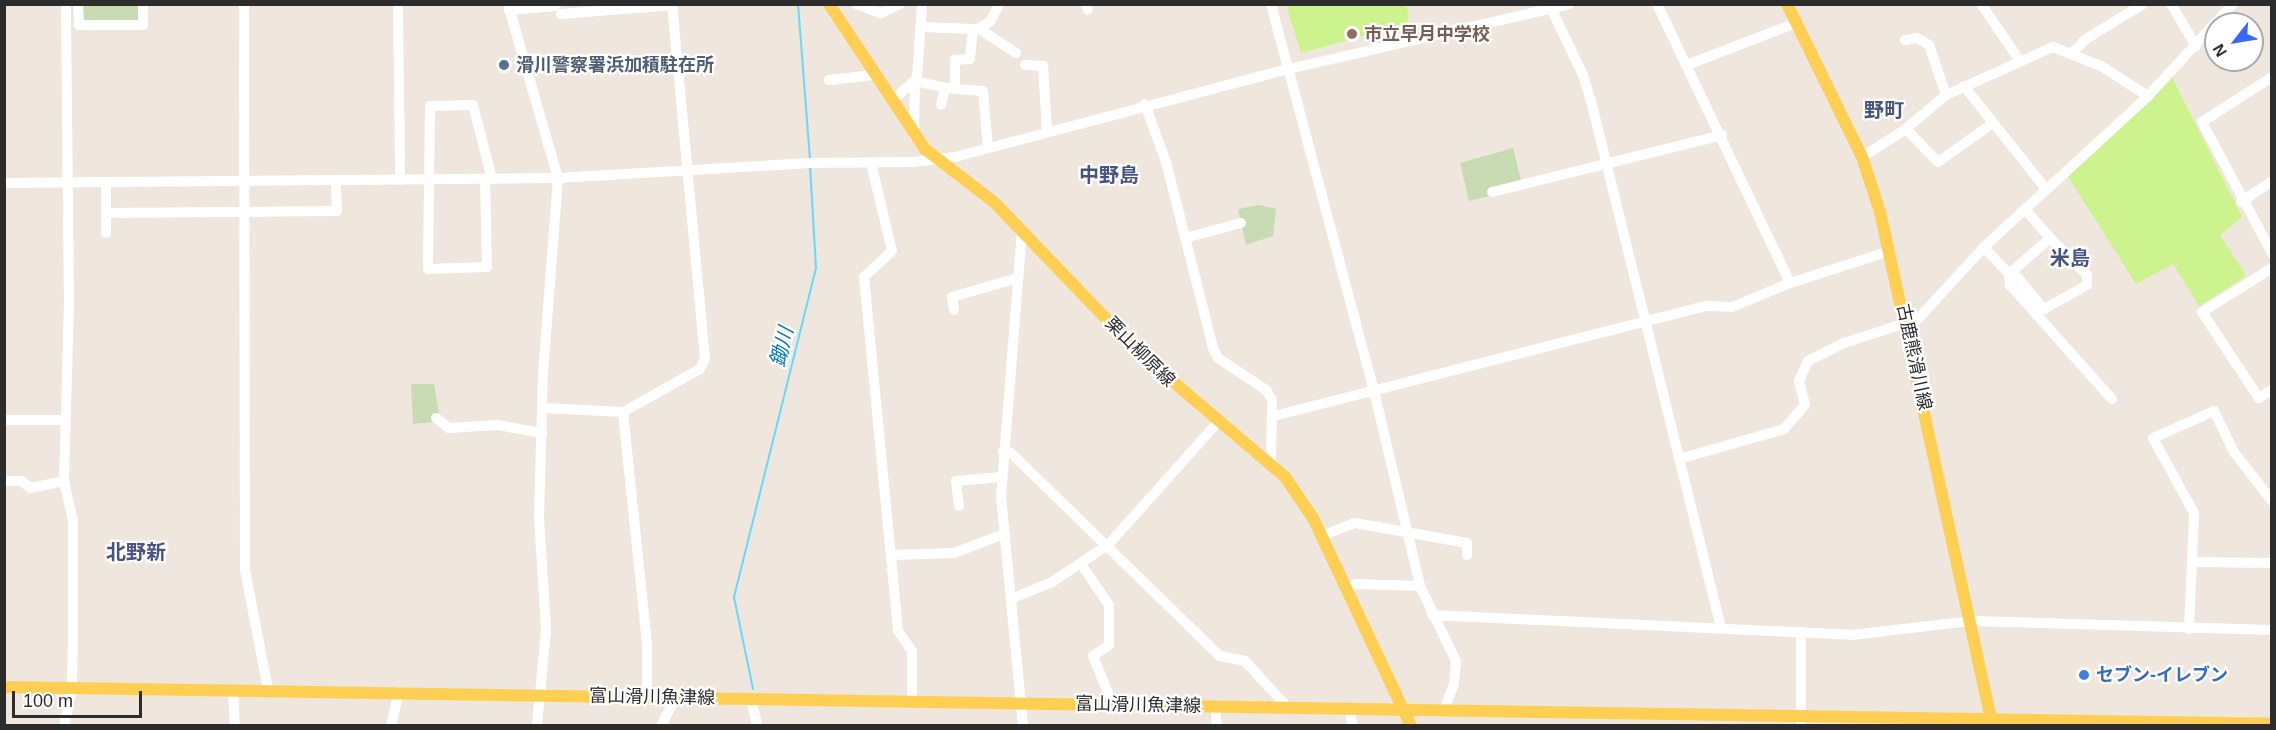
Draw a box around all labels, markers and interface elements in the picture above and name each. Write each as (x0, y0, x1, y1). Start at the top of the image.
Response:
north arrow (2204, 12, 2264, 72)
place label: 市立早月中学校 (1364, 23, 1490, 45)
marker: 市立早月中学校 (1345, 27, 1359, 41)
text: N (2210, 41, 2230, 60)
place label: 滑川警察署浜加積駐在所 (516, 54, 714, 76)
marker: 滑川警察署浜加積駐在所 (497, 58, 511, 72)
district label: 野町 (1864, 98, 1904, 122)
district label: 中野島 (1079, 163, 1139, 187)
district label: 米島 (2050, 246, 2090, 270)
street label: 古鹿熊滑川線 (1892, 302, 1936, 412)
street label: 栗山柳原線 (1101, 313, 1179, 391)
water label: 鋤川 (766, 325, 798, 369)
district label: 北野新 (106, 540, 166, 564)
place label: セブン-イレブン (2096, 664, 2228, 686)
marker: セブン-イレブン (2077, 668, 2091, 682)
scale bar (15, 679, 146, 717)
street label: 富山滑川魚津線 (589, 685, 715, 709)
text: 100 m (23, 691, 73, 711)
street label: 富山滑川魚津線 (1075, 693, 1201, 717)

